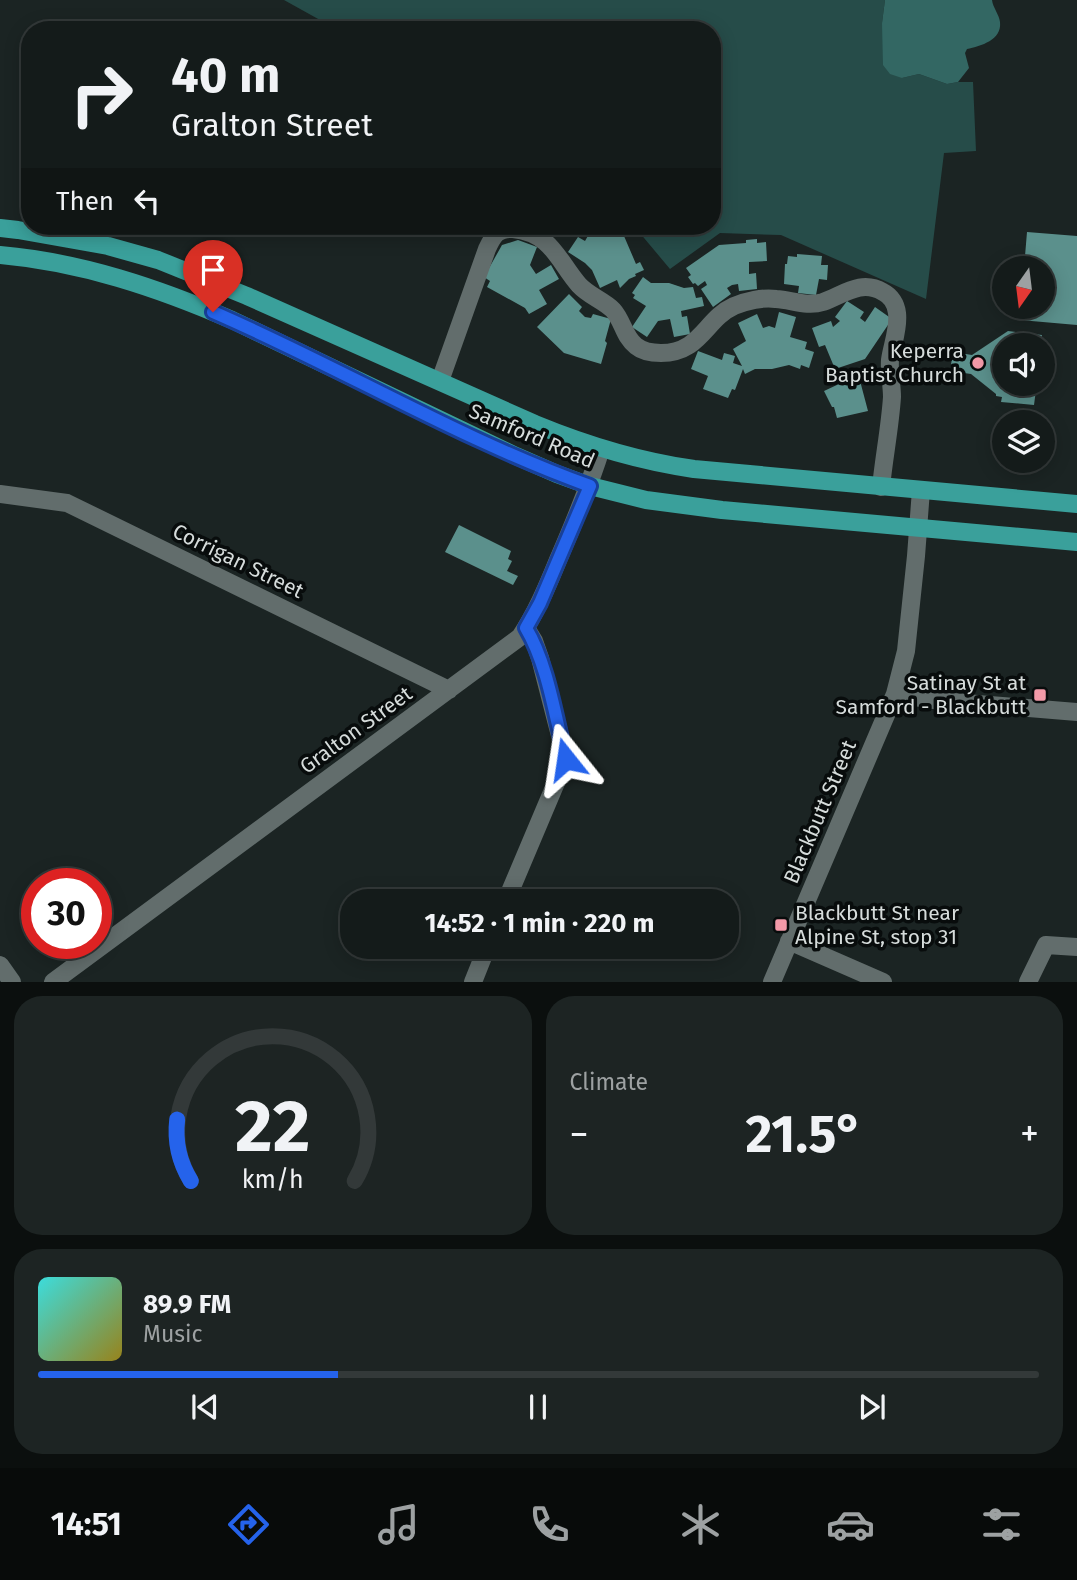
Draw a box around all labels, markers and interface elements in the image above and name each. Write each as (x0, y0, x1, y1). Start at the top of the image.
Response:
text: 40 m (171, 46, 280, 105)
icon: right (56, 49, 147, 140)
text: Gralton Street (171, 106, 373, 144)
icon: left (128, 182, 166, 220)
text: Then (56, 186, 114, 217)
pin (183, 240, 243, 312)
icon: arrive (194, 251, 232, 289)
north arrow (992, 256, 1055, 318)
map controls (992, 256, 1055, 473)
button: sound (992, 333, 1055, 396)
place label: Keperra Baptist Church (825, 338, 964, 388)
marker: Keperra Baptist Church (970, 355, 986, 371)
street label: Samford Road (465, 398, 599, 474)
button: layers (992, 410, 1055, 473)
street label: Corrigan Street (168, 518, 308, 604)
place label: Satinay St at Samford - Blackbutt (836, 670, 1026, 720)
street label: Gralton Street (295, 680, 418, 779)
marker: Satinay St at Samford - Blackbutt (1032, 687, 1048, 703)
position arrow (529, 722, 603, 796)
street label: Blackbutt Street (778, 736, 862, 888)
speed limit sign: 30 (21, 868, 112, 959)
place label: Blackbutt St near Alpine St, stop 31 (795, 900, 959, 950)
text: 14:52 · 1 min · 220 m (424, 908, 655, 939)
marker: Blackbutt St near Alpine St, stop 31 (773, 917, 789, 933)
text: Climate (570, 1068, 648, 1096)
text: 22 (235, 1084, 310, 1171)
text: 21.5° (746, 1103, 863, 1166)
text: − (570, 1111, 589, 1157)
text: + (1020, 1111, 1039, 1157)
text: km/h (242, 1165, 304, 1195)
text: 89.9 FM (143, 1289, 231, 1320)
text: Music (143, 1320, 203, 1348)
icon: previous (186, 1388, 224, 1426)
icon: pause (519, 1388, 557, 1426)
icon: next (853, 1388, 891, 1426)
icon: directions (224, 1500, 273, 1549)
icon: music (374, 1500, 423, 1549)
icon: phone (525, 1500, 574, 1549)
icon: climate (676, 1500, 725, 1549)
icon: car (826, 1500, 875, 1549)
icon: filters (977, 1500, 1026, 1549)
text: 14:51 (51, 1505, 122, 1543)

